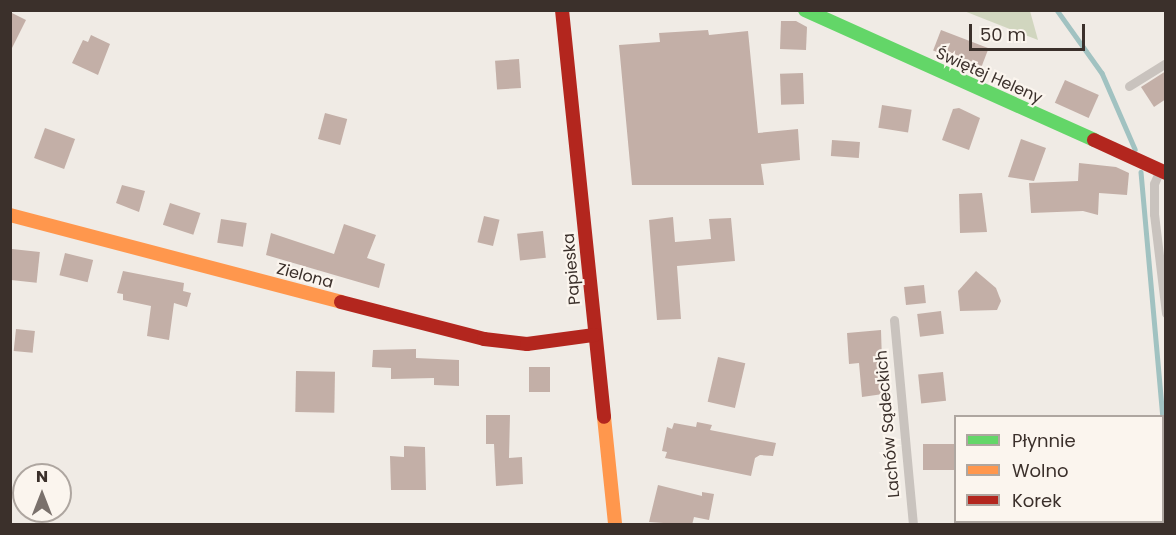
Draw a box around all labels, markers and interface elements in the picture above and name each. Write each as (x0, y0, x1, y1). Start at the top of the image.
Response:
scale bar (972, 12, 1088, 50)
text: 50 m (980, 22, 1026, 47)
street label: Świętej Heleny (933, 44, 1045, 108)
street label: Papieska (559, 232, 585, 306)
street label: Zielona (275, 259, 335, 293)
street label: Lachów Sądeckich (872, 349, 904, 499)
legend (954, 415, 1164, 523)
text: Płynnie (1012, 428, 1076, 453)
text: Wolno (1012, 458, 1069, 483)
north arrow (12, 463, 72, 523)
text: N (36, 465, 48, 488)
text: Korek (1012, 488, 1061, 513)

